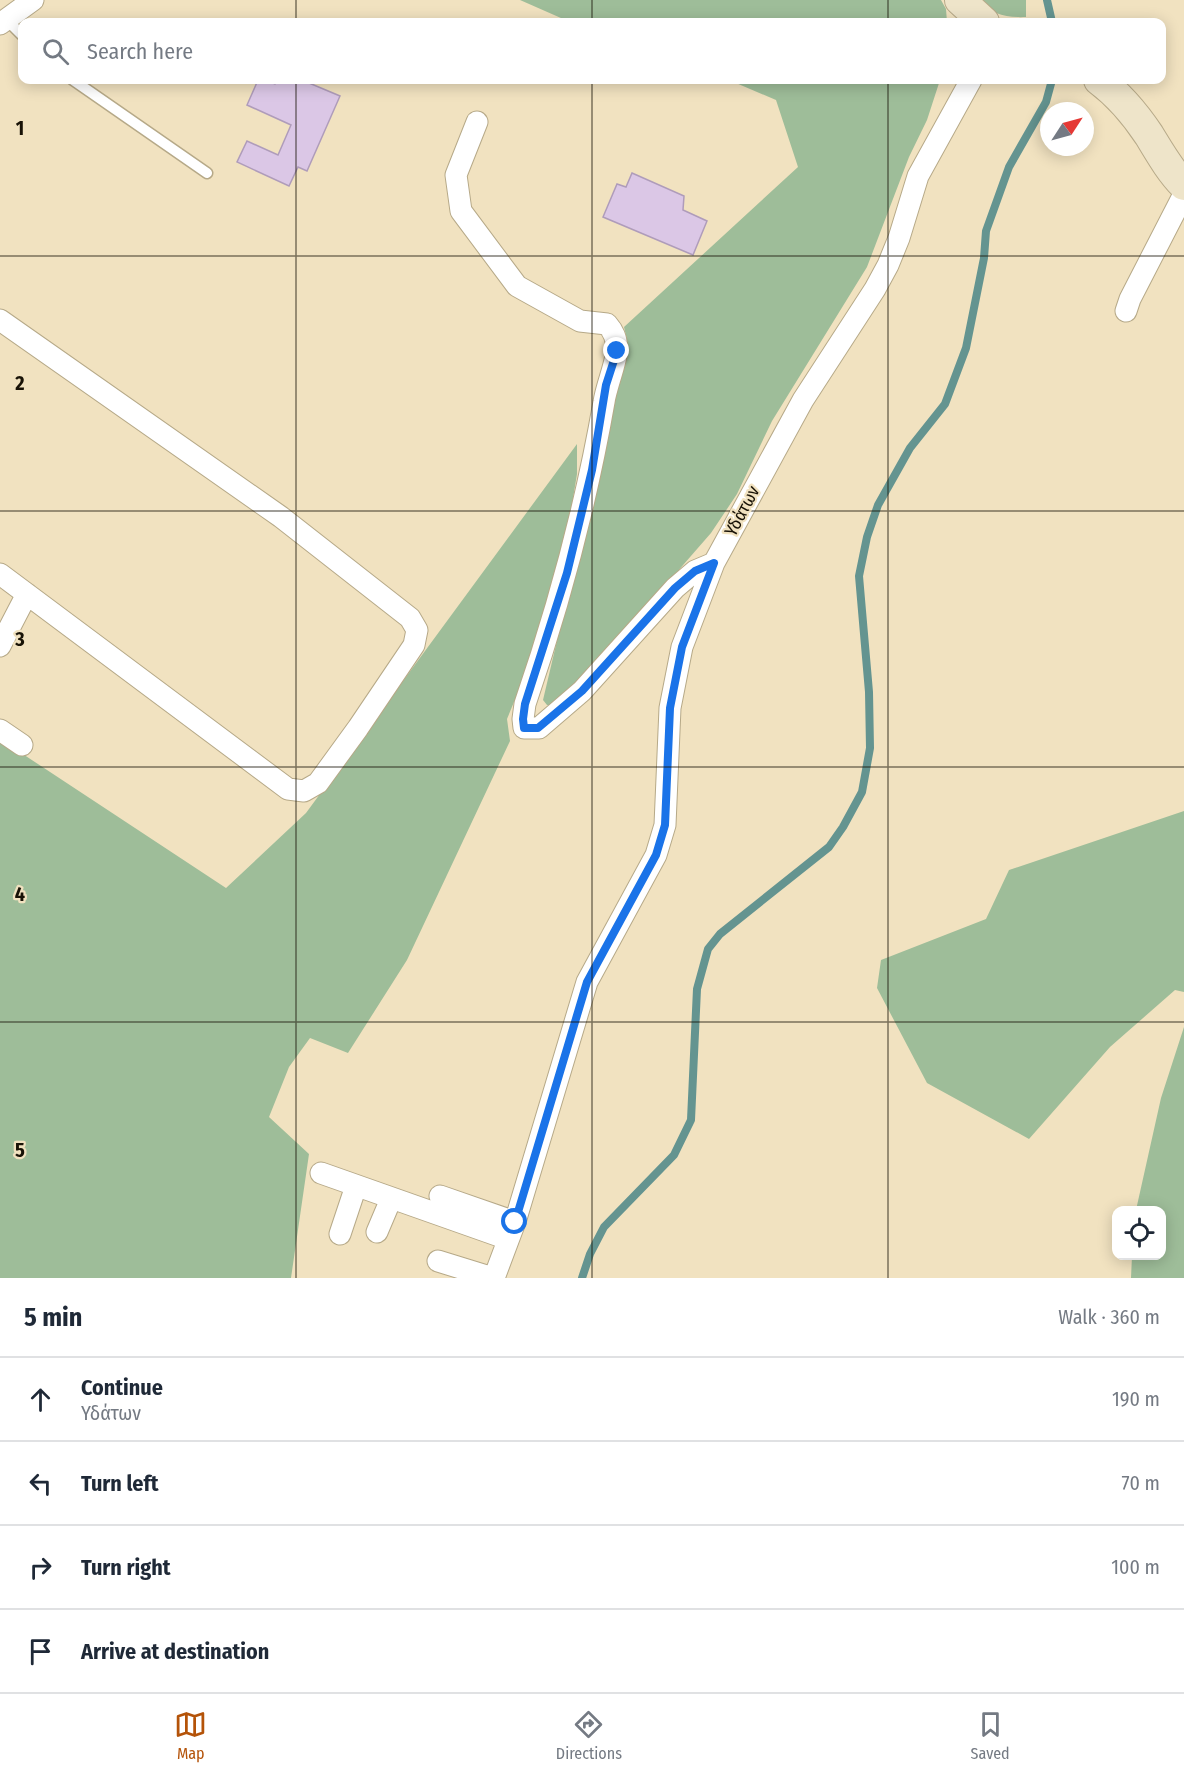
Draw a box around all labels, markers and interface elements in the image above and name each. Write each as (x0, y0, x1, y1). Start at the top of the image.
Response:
search box (18, 18, 1166, 84)
icon: search (39, 35, 72, 68)
text: Search here (87, 38, 193, 65)
north arrow (1040, 102, 1094, 156)
text: 1 (16, 116, 24, 140)
route end (603, 337, 629, 363)
text: 2 (14, 371, 25, 395)
street label: Υδάτων (720, 482, 764, 540)
text: 3 (14, 627, 25, 651)
text: 4 (15, 882, 25, 906)
text: 5 (15, 1138, 25, 1162)
map controls (1112, 1206, 1166, 1260)
button: locate (1112, 1206, 1166, 1260)
route start (501, 1208, 527, 1234)
text: 5 min (24, 1302, 82, 1333)
text: Walk · 360 m (1058, 1305, 1160, 1329)
text: Continue (81, 1374, 163, 1401)
icon: ahead (24, 1383, 57, 1416)
text: 190 m (1112, 1387, 1160, 1411)
text: Υδάτων (81, 1401, 141, 1425)
icon: left (24, 1467, 57, 1500)
text: Turn left (81, 1470, 159, 1497)
text: 70 m (1122, 1471, 1160, 1495)
icon: right (24, 1551, 57, 1584)
text: Turn right (81, 1554, 170, 1581)
text: 100 m (1111, 1555, 1160, 1579)
icon: arrive (24, 1635, 57, 1668)
text: Arrive at destination (81, 1638, 269, 1665)
tab: Map (174, 1708, 207, 1763)
tab: Directions (556, 1708, 622, 1763)
tab: Saved (971, 1708, 1010, 1763)

